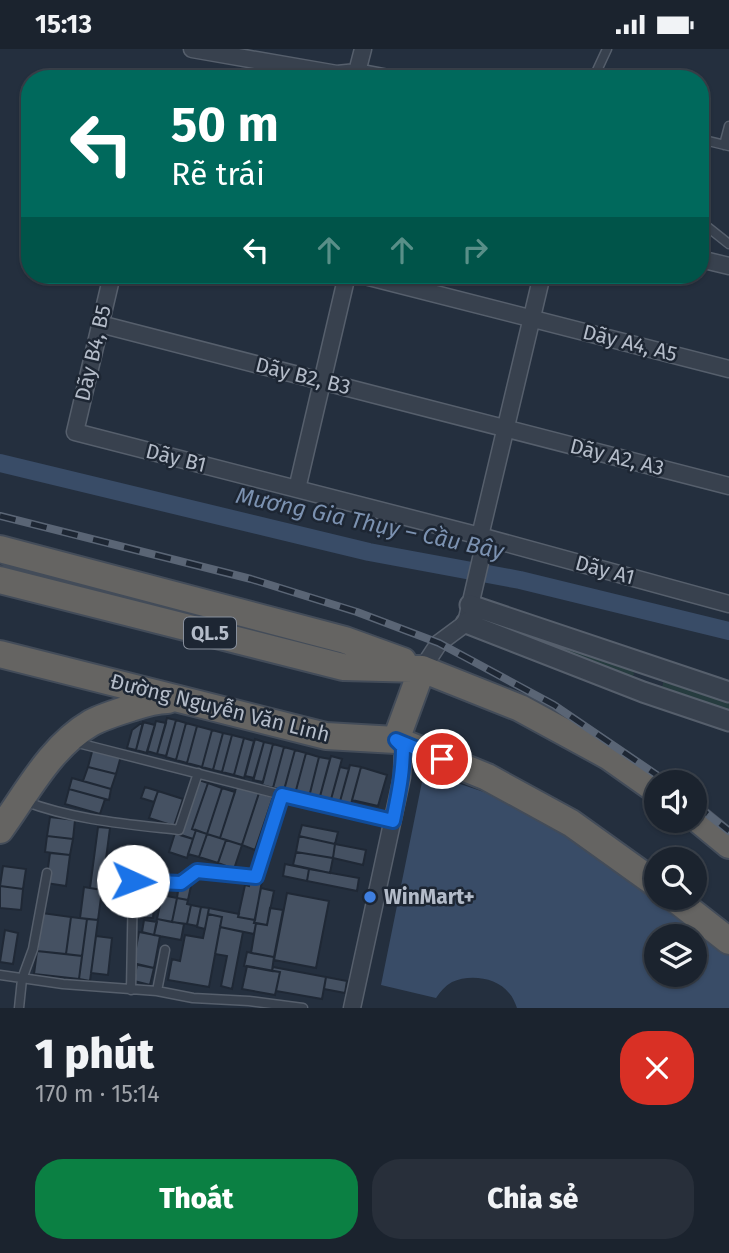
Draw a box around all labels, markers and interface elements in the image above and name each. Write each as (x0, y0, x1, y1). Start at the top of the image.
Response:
text: 15:13 (35, 9, 92, 40)
text: 50 m (171, 95, 279, 154)
icon: left (56, 98, 147, 189)
text: Rẽ trái (171, 155, 265, 193)
icon: left (237, 231, 275, 269)
icon: ahead (310, 231, 348, 269)
icon: ahead (383, 231, 421, 269)
icon: right (456, 231, 494, 269)
street label: Dãy B4, B5 (69, 302, 117, 404)
street label: Dãy A4, A5 (580, 319, 680, 367)
street label: Dãy B2, B3 (253, 352, 353, 400)
street label: Dãy A2, A3 (567, 433, 667, 481)
street label: Dãy B1 (143, 438, 209, 478)
water label: Mương Gia Thụy – Cầu Bây (234, 481, 507, 565)
street label: Dãy A1 (572, 550, 638, 590)
road number: QL.5 (184, 617, 236, 649)
street label: Đường Nguyễn Văn Linh (108, 668, 332, 748)
pin (412, 729, 472, 789)
icon: arrive (423, 740, 461, 778)
map controls (644, 770, 707, 987)
button: sound (644, 770, 707, 833)
position arrow (96, 844, 170, 918)
button: search (644, 847, 707, 910)
place label: WinMart+ (384, 884, 475, 910)
marker: WinMart+ (362, 889, 378, 905)
button: layers (644, 924, 707, 987)
text: 1 phút (35, 1029, 154, 1079)
button: close (620, 1031, 694, 1105)
text: 170 m · 15:14 (35, 1080, 160, 1108)
button: Thoát (35, 1159, 358, 1239)
button: Chia sẻ (372, 1159, 694, 1239)

